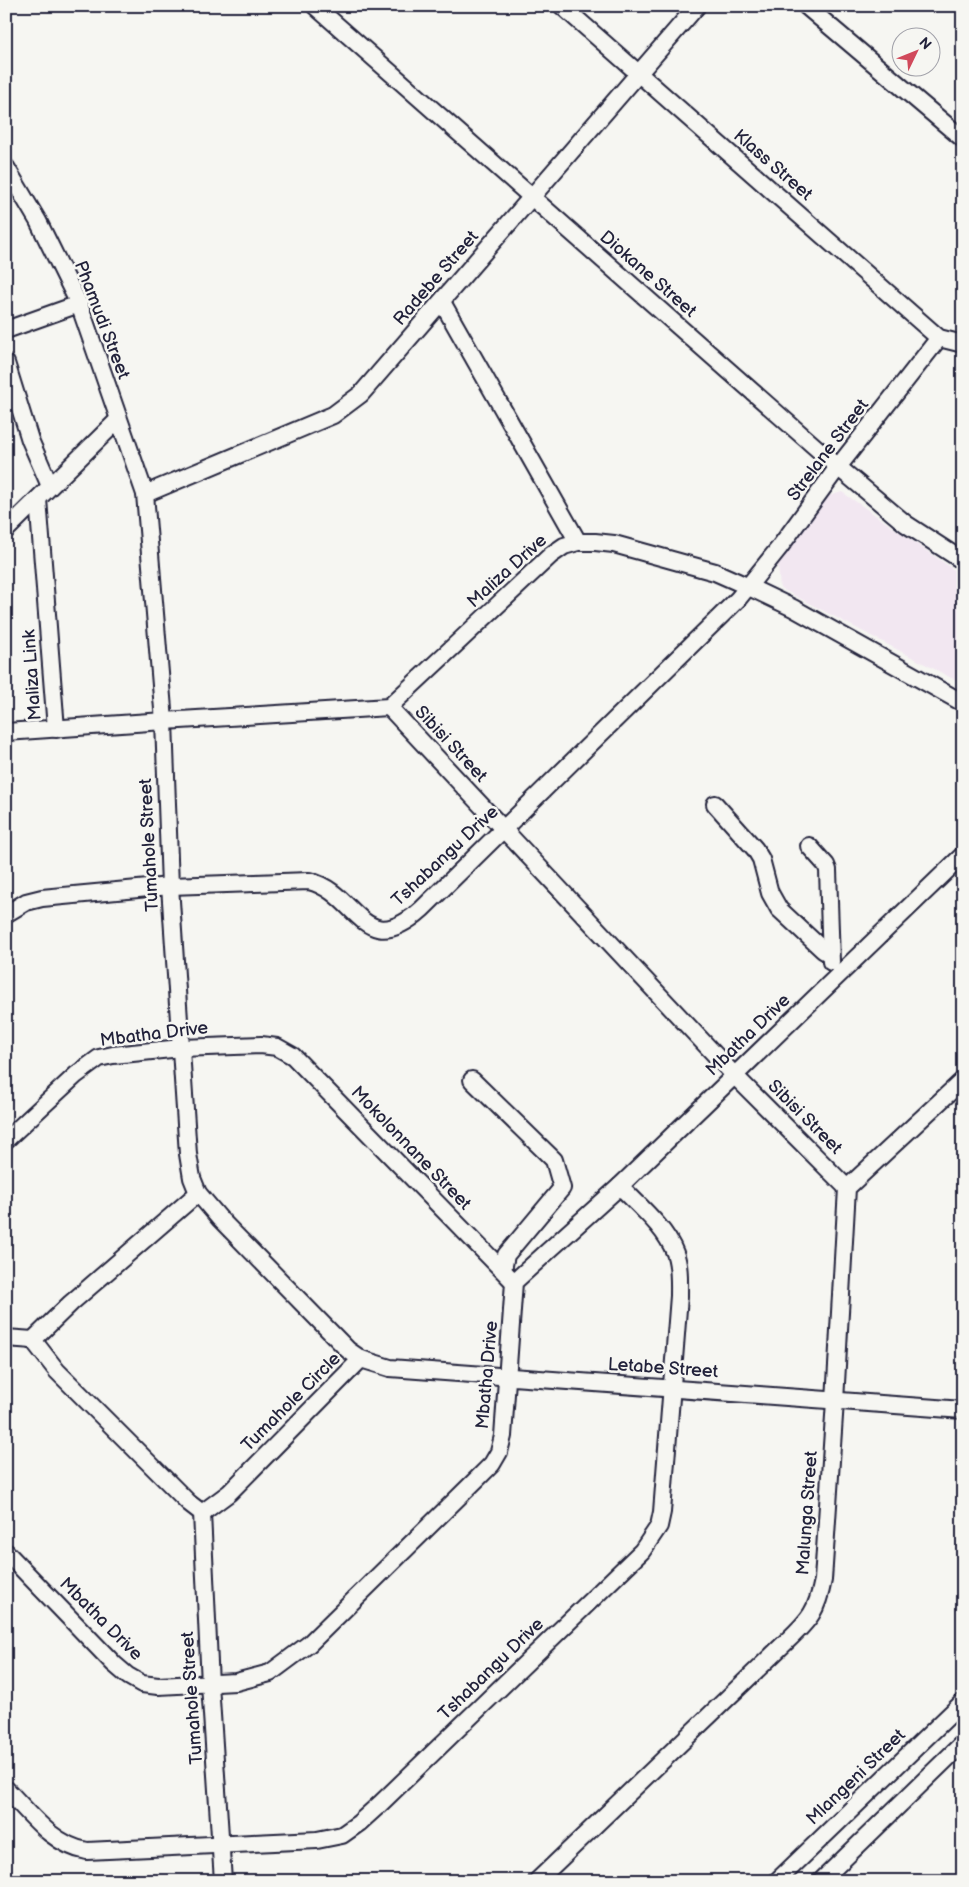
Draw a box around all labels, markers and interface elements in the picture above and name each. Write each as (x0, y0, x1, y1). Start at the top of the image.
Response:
north arrow (892, 28, 942, 78)
text: N (915, 34, 935, 53)
street label: Klass Street (729, 125, 817, 205)
street label: Radebe Street (389, 226, 483, 330)
street label: Diokane Street (595, 226, 701, 322)
street label: Phamudi Street (70, 258, 134, 382)
street label: Strelane Street (783, 395, 873, 505)
street label: Maliza Drive (463, 530, 551, 612)
street label: Maliza Link (18, 629, 46, 721)
street label: Sibisi Street (410, 702, 492, 787)
street label: Tumahole Street (135, 777, 163, 912)
street label: Tshabangu Drive (387, 801, 503, 911)
street label: Mbatha Drive (702, 989, 795, 1080)
street label: Mbatha Drive (99, 1017, 210, 1051)
street label: Sibisi Street (763, 1075, 847, 1159)
street label: Mokolonnane Street (347, 1082, 476, 1215)
street label: Mbatha Drive (472, 1320, 502, 1430)
street label: Tumahole Circle (237, 1348, 345, 1456)
street label: Letabe Street (607, 1354, 719, 1382)
street label: Malunga Street (792, 1450, 822, 1576)
street label: Mbatha Drive (55, 1573, 147, 1665)
street label: Tshabangu Drive (434, 1613, 548, 1724)
street label: Tumahole Street (177, 1630, 207, 1765)
street label: Mlangeni Street (802, 1724, 910, 1829)

